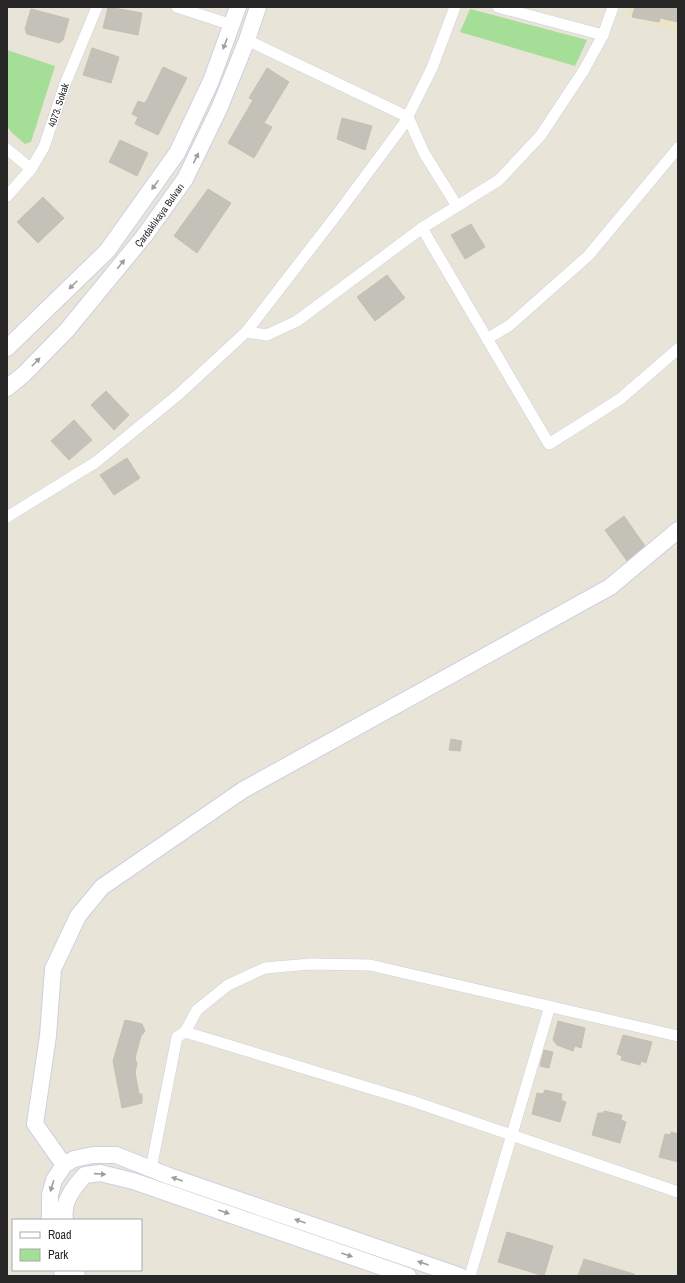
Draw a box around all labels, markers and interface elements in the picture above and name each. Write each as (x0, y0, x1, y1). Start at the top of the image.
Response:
one-way arrow (221, 38, 227, 50)
street label: 4073. Sokak (45, 80, 72, 129)
one-way arrow (193, 152, 199, 163)
one-way arrow (151, 179, 159, 190)
street label: Çardaklıkaya Bulvarı (132, 180, 187, 249)
one-way arrow (117, 259, 126, 269)
one-way arrow (68, 280, 78, 290)
one-way arrow (31, 357, 41, 367)
one-way arrow (94, 1171, 106, 1178)
one-way arrow (171, 1176, 183, 1182)
one-way arrow (49, 1180, 55, 1192)
one-way arrow (218, 1210, 230, 1216)
one-way arrow (294, 1218, 306, 1224)
legend (12, 1219, 142, 1271)
text: Road (48, 1227, 72, 1243)
text: Park (48, 1247, 68, 1263)
one-way arrow (341, 1252, 353, 1258)
one-way arrow (417, 1260, 429, 1266)

